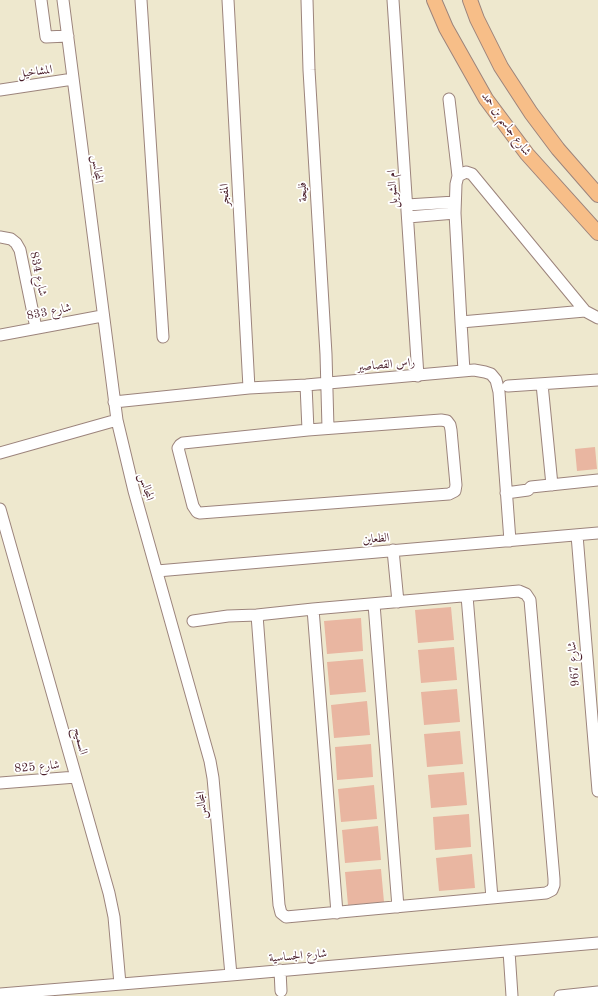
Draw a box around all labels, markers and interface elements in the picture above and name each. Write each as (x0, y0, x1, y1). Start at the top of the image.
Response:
street label: المشاخيل (17, 62, 53, 82)
street label: شارع جاسم بن حمد (478, 89, 534, 159)
street label: المجالس (88, 154, 106, 184)
street label: ام الشويل (384, 169, 402, 209)
street label: فليحة (295, 182, 311, 202)
street label: المفجر (217, 183, 233, 207)
street label: شارع 834 (26, 250, 50, 298)
street label: شارع 833 (26, 301, 72, 323)
street label: راس القصاصير (356, 355, 416, 375)
street label: المجالس (135, 472, 157, 502)
street label: الظعاين (362, 531, 390, 547)
street label: شارع 967 (565, 641, 583, 687)
street label: السميح (69, 726, 91, 756)
street label: شارع 825 (14, 758, 60, 776)
street label: المجالس (194, 790, 210, 820)
street label: شارع الجساسية (268, 946, 328, 966)

